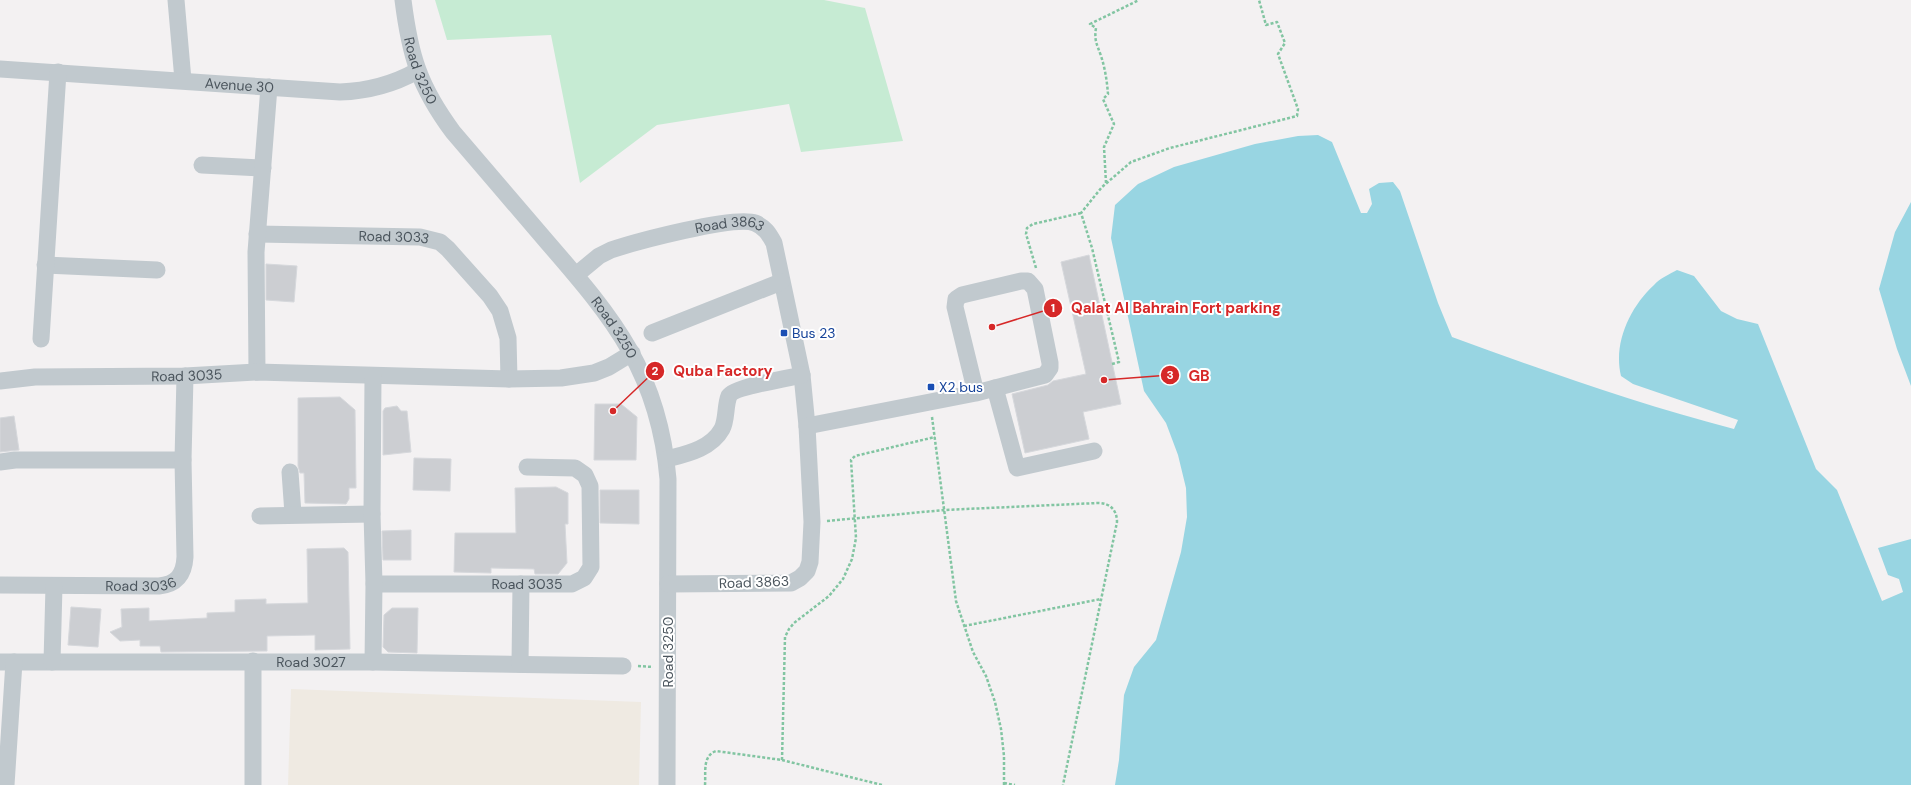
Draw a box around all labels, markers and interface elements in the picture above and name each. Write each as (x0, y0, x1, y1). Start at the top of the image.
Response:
street label: Road 3250 (400, 35, 442, 107)
street label: Avenue 30 (204, 74, 275, 97)
street label: Road 3863 (693, 212, 768, 237)
street label: Road 3033 (358, 227, 431, 248)
street label: Road 3250 (587, 293, 641, 362)
callout: Qalat Al Bahrain Fort parking (1043, 294, 1289, 321)
text: Qalat Al Bahrain Fort parking (1071, 298, 1281, 318)
text: 1 (1051, 300, 1055, 316)
place label: Bus 23 (792, 324, 836, 342)
marker: Bus 23 (779, 328, 789, 338)
callout: Quba Factory (645, 357, 780, 384)
text: Quba Factory (673, 361, 773, 381)
callout: GB (1160, 362, 1218, 389)
text: 2 (652, 363, 659, 379)
street label: Road 3035 (151, 365, 223, 385)
text: GB (1188, 366, 1210, 386)
text: 3 (1166, 367, 1174, 383)
place label: X2 bus (939, 378, 983, 396)
marker: X2 bus (926, 382, 936, 392)
street label: Road 3863 (719, 572, 789, 592)
street label: Road 3036 (105, 573, 180, 595)
street label: Road 3035 (491, 575, 563, 593)
street label: Road 3250 (659, 617, 677, 687)
street label: Road 3027 (276, 653, 346, 671)

